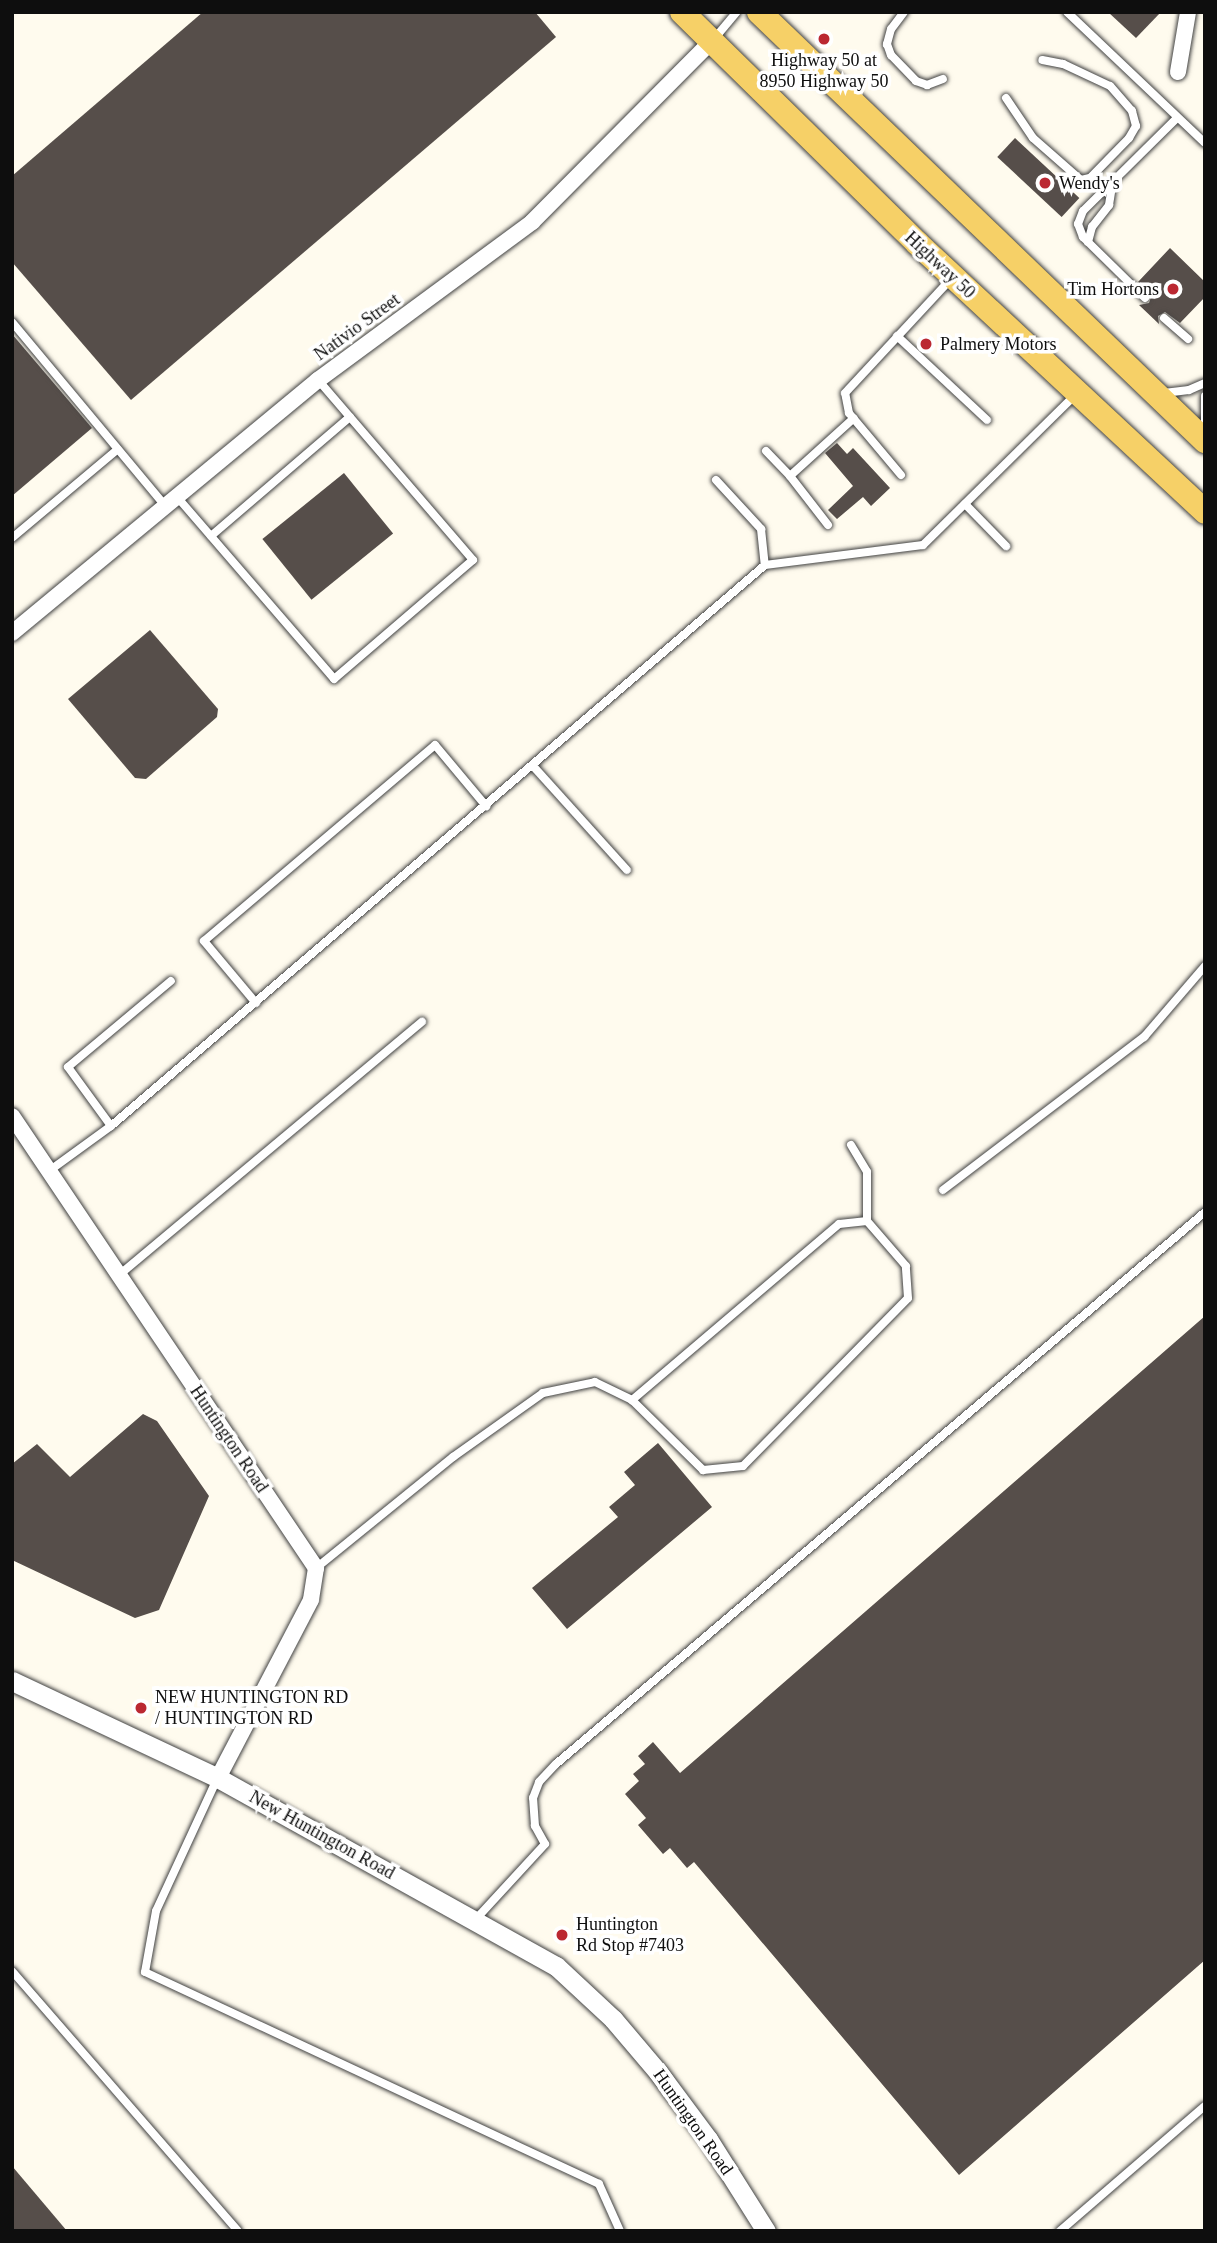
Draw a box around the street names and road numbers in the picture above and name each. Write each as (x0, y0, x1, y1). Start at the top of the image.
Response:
street label: Highway 50 (900, 227, 980, 303)
street label: Nativio Street (310, 289, 404, 365)
street label: Huntington Road (185, 1381, 273, 1497)
street label: New Huntington Road (245, 1786, 399, 1884)
street label: Huntington Road (648, 2065, 738, 2179)

